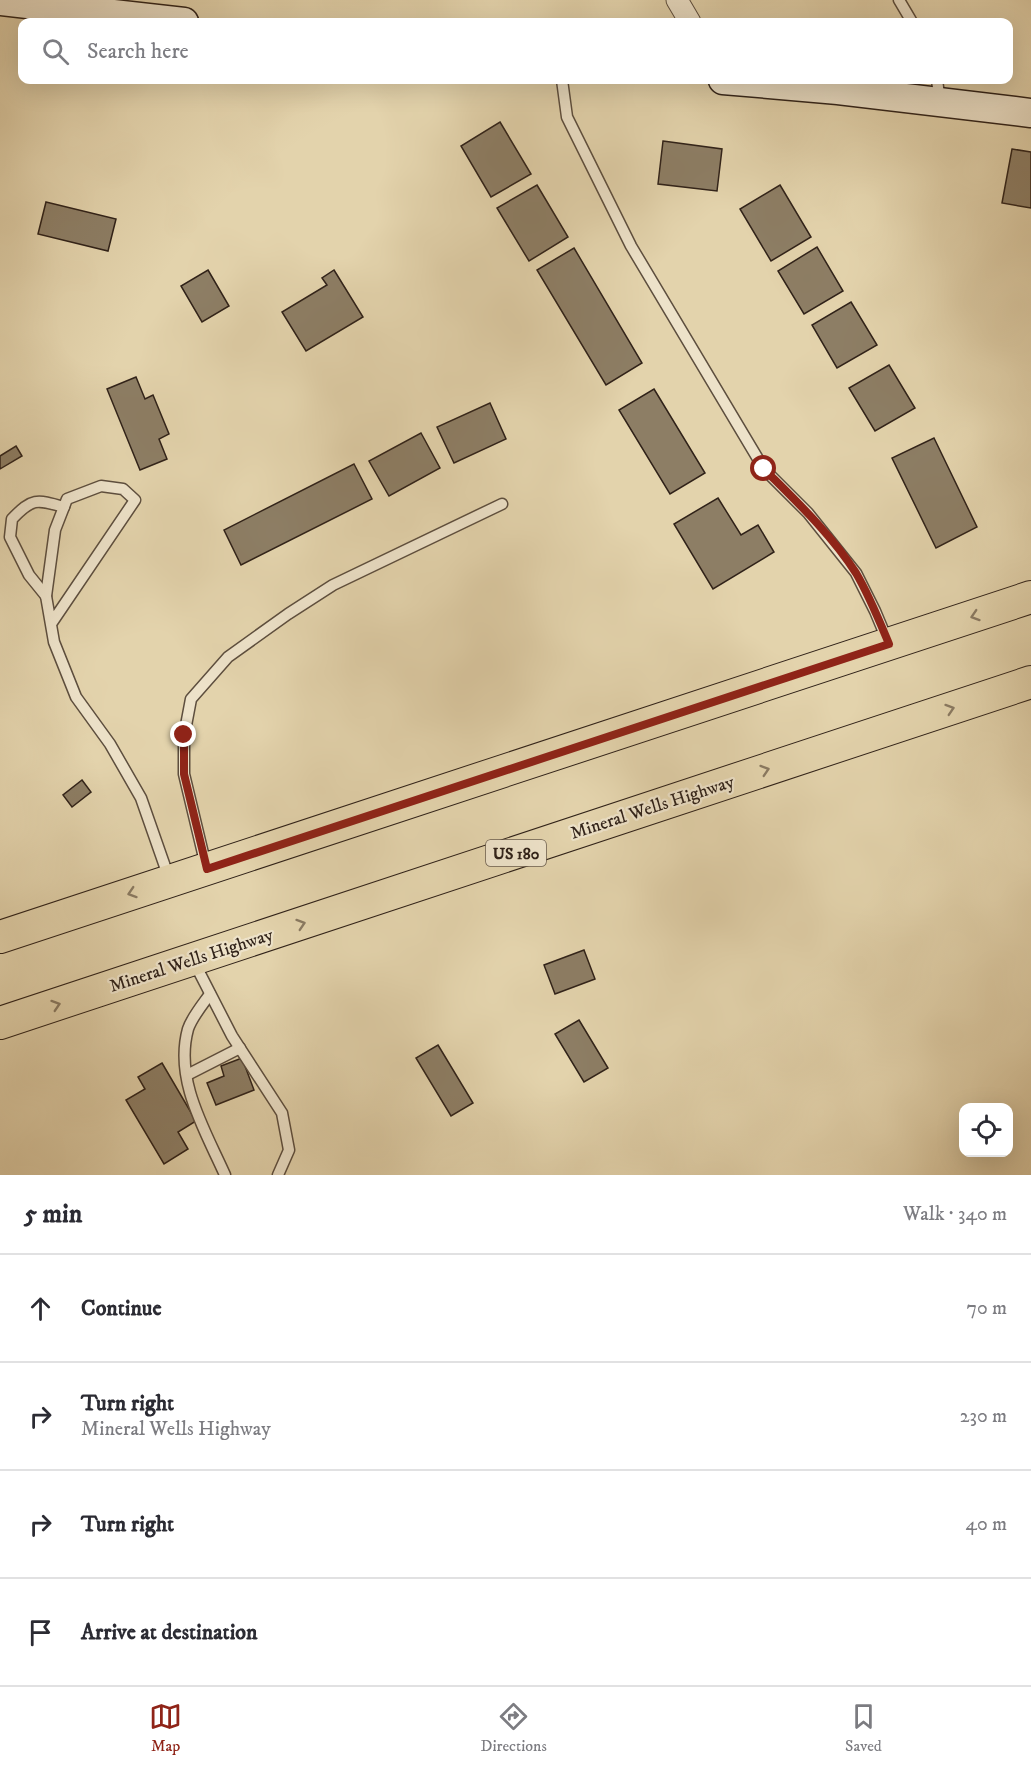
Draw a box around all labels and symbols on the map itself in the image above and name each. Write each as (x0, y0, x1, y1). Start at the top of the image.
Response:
route start (750, 455, 776, 481)
one-way arrow (970, 608, 981, 621)
one-way arrow (944, 704, 955, 716)
route end (170, 721, 196, 747)
one-way arrow (759, 765, 770, 777)
street label: Mineral Wells Highway (568, 771, 737, 845)
road number: US 180 (486, 840, 546, 866)
one-way arrow (127, 886, 138, 899)
one-way arrow (295, 918, 306, 931)
street label: Mineral Wells Highway (107, 924, 276, 998)
one-way arrow (50, 999, 61, 1012)

